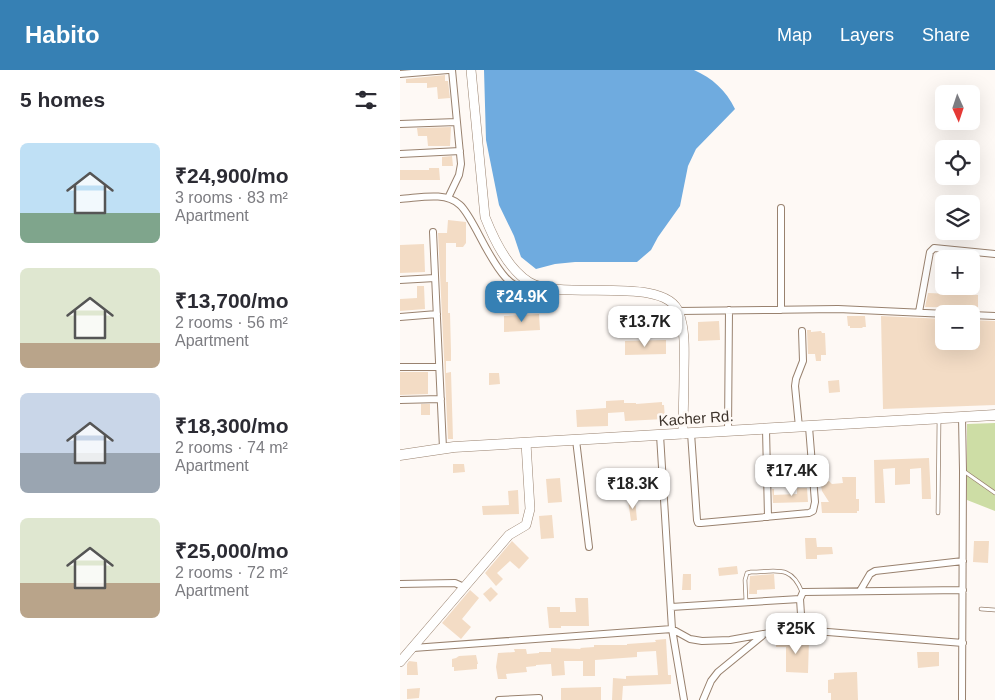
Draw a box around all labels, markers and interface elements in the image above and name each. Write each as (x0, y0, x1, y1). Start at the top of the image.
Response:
text: Habito (25, 21, 100, 48)
text: Map (777, 25, 812, 45)
text: Layers (840, 25, 894, 45)
text: Share (922, 25, 970, 45)
north arrow (935, 85, 980, 130)
map controls (935, 85, 980, 350)
icon: filters (352, 86, 380, 114)
text: 5 homes (20, 88, 105, 111)
button: locate (935, 140, 980, 185)
icon: home (60, 163, 120, 223)
text: ₹24,900/mo (175, 164, 289, 187)
text: 3 rooms · 83 m² (175, 189, 288, 206)
button: layers (935, 195, 980, 240)
text: Apartment (175, 207, 249, 224)
button: + (935, 250, 980, 295)
pin: ₹24.9K (481, 280, 563, 323)
icon: home (60, 288, 120, 348)
text: ₹24.9K (496, 288, 548, 305)
text: ₹13,700/mo (175, 289, 289, 312)
button: − (935, 305, 980, 350)
pin: ₹13.7K (604, 306, 686, 348)
text: ₹13.7K (619, 313, 671, 330)
text: 2 rooms · 56 m² (175, 314, 288, 331)
text: Apartment (175, 332, 249, 349)
street label: Kacher Rd. (658, 407, 734, 429)
icon: home (60, 413, 120, 473)
text: ₹18,300/mo (175, 414, 289, 437)
text: 2 rooms · 74 m² (175, 439, 288, 456)
pin: ₹17.4K (751, 454, 833, 497)
text: Apartment (175, 457, 249, 474)
text: ₹17.4K (766, 462, 818, 479)
pin: ₹18.3K (592, 468, 674, 510)
text: ₹18.3K (607, 475, 659, 492)
icon: home (60, 538, 120, 598)
text: ₹25,000/mo (175, 539, 289, 562)
text: 2 rooms · 72 m² (175, 564, 288, 581)
text: Apartment (175, 582, 249, 599)
pin: ₹25K (766, 612, 826, 655)
text: ₹25K (777, 620, 815, 637)

